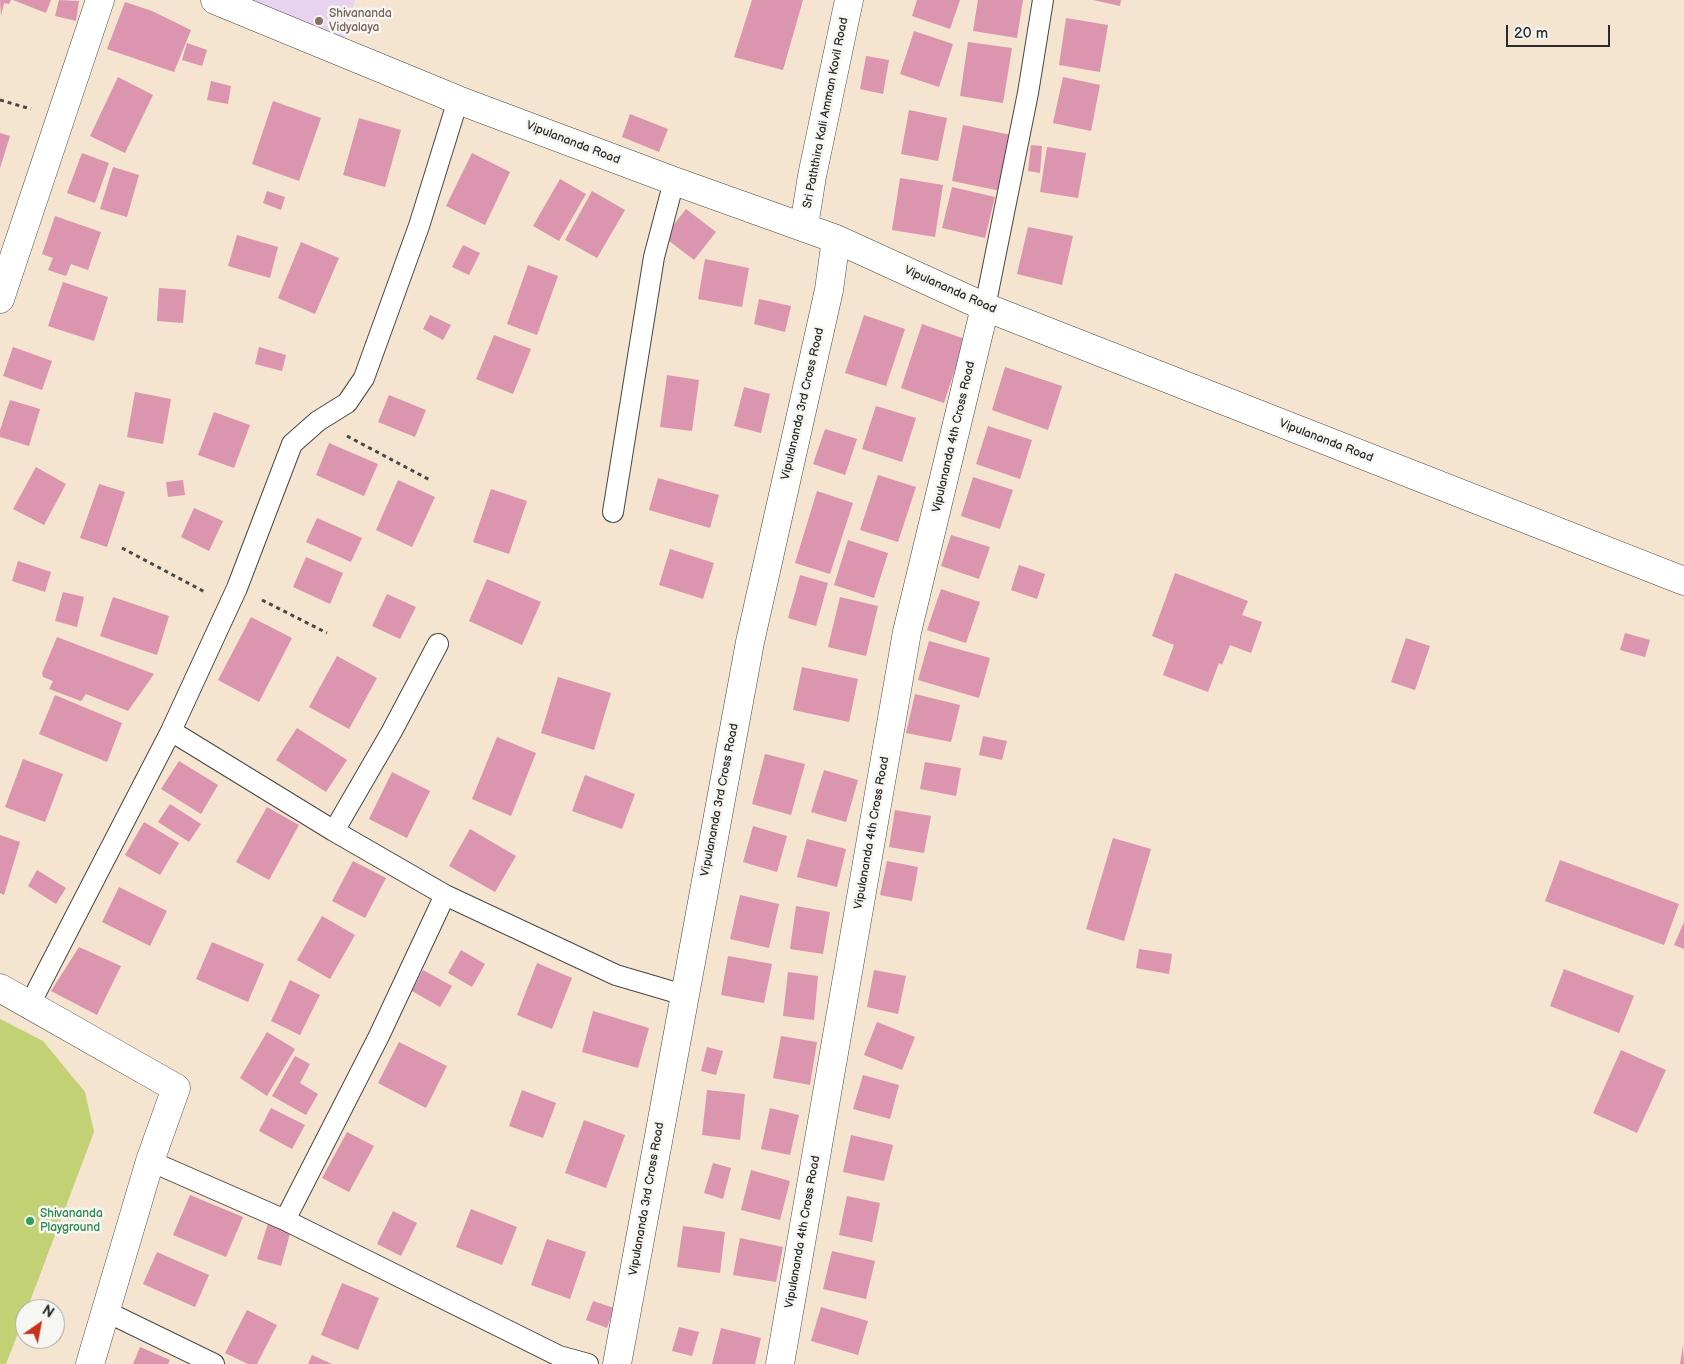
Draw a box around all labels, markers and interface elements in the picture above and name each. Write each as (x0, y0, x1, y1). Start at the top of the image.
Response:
place label: Shivananda Vidyalaya (329, 7, 392, 35)
marker: Shivananda Vidyalaya (313, 15, 325, 27)
scale bar (1509, 15, 1613, 47)
street label: Sri Paththira Kali Amman Kovil Road (800, 16, 852, 210)
text: 20 m (1514, 24, 1548, 43)
street label: Vipulananda Road (524, 118, 622, 168)
street label: Vipulananda Road (902, 263, 998, 317)
street label: Vipulananda 3rd Cross Road (778, 327, 828, 481)
street label: Vipulananda 4th Cross Road (930, 360, 978, 514)
street label: Vipulananda Road (1277, 416, 1375, 466)
street label: Vipulananda 3rd Cross Road (698, 722, 742, 878)
street label: Vipulananda 4th Cross Road (851, 756, 893, 910)
street label: Vipulananda 3rd Cross Road (626, 1121, 668, 1277)
street label: Vipulananda 4th Cross Road (782, 1155, 824, 1309)
place label: Shivananda Playground (40, 1207, 103, 1235)
marker: Shivananda Playground (24, 1215, 36, 1227)
north arrow (15, 1299, 65, 1349)
text: N (39, 1302, 57, 1322)

